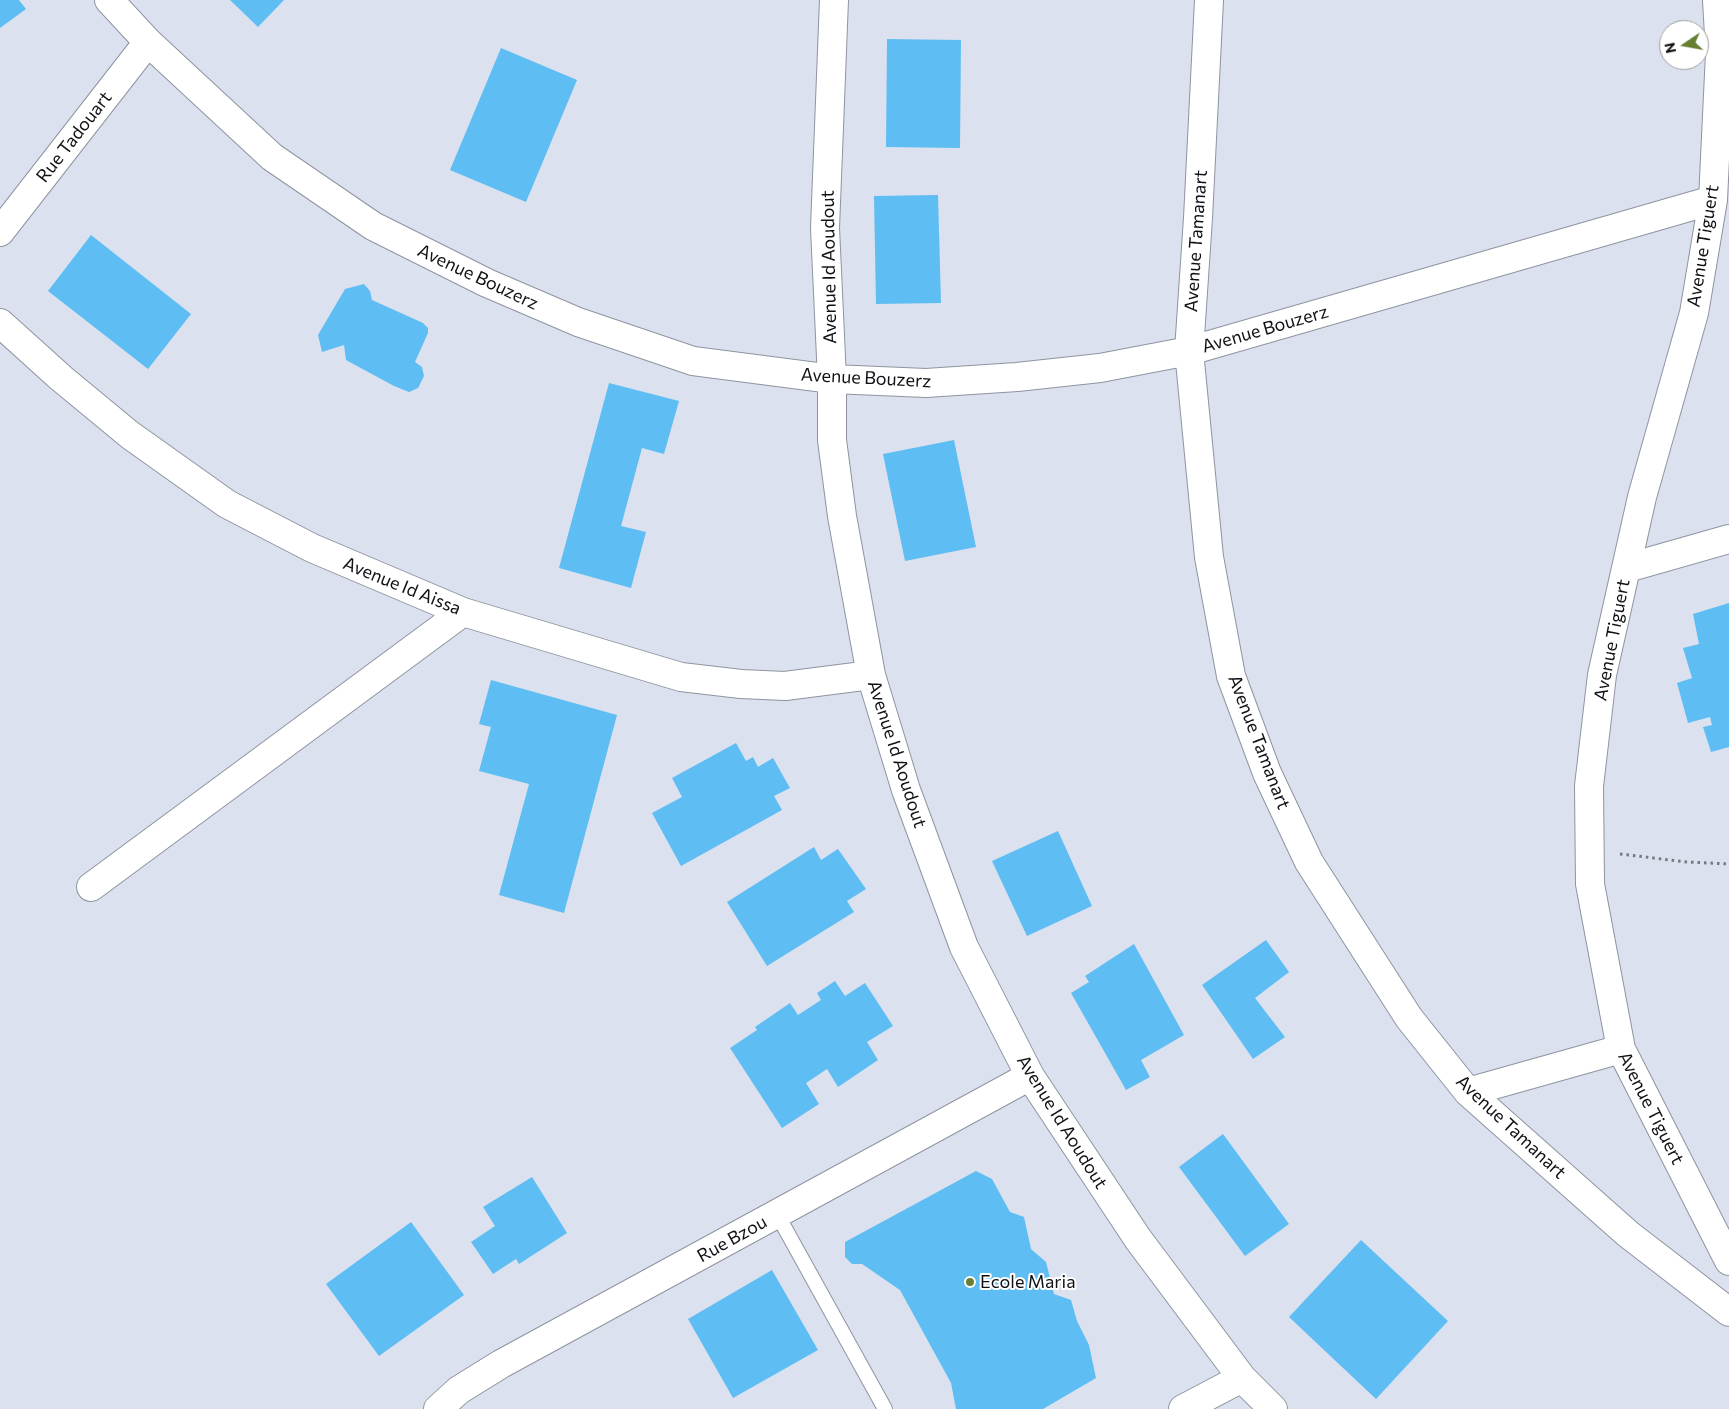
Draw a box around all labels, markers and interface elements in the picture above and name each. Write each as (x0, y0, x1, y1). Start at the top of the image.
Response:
north arrow (1659, 20, 1709, 70)
text: N (1660, 41, 1679, 55)
street label: Rue Tadouart (32, 87, 116, 187)
street label: Avenue Tamanart (1180, 169, 1212, 313)
street label: Avenue Tiguert (1683, 183, 1723, 309)
street label: Avenue Id Aoudout (817, 190, 841, 344)
street label: Avenue Bouzerz (414, 240, 542, 314)
street label: Avenue Bouzerz (1199, 301, 1331, 357)
street label: Avenue Bouzerz (800, 364, 932, 392)
street label: Avenue Id Aissa (340, 553, 464, 619)
street label: Avenue Tiguert (1590, 577, 1634, 703)
street label: Avenue Tamanart (1223, 672, 1295, 812)
street label: Avenue Id Aoudout (863, 678, 931, 830)
street label: Avenue Tiguert (1613, 1048, 1689, 1168)
street label: Avenue Id Aoudout (1012, 1051, 1112, 1193)
street label: Avenue Tamanart (1452, 1071, 1570, 1183)
street label: Rue Bzou (693, 1211, 771, 1267)
place label: Ecole Maria (980, 1271, 1076, 1293)
marker: Ecole Maria (964, 1276, 976, 1288)

